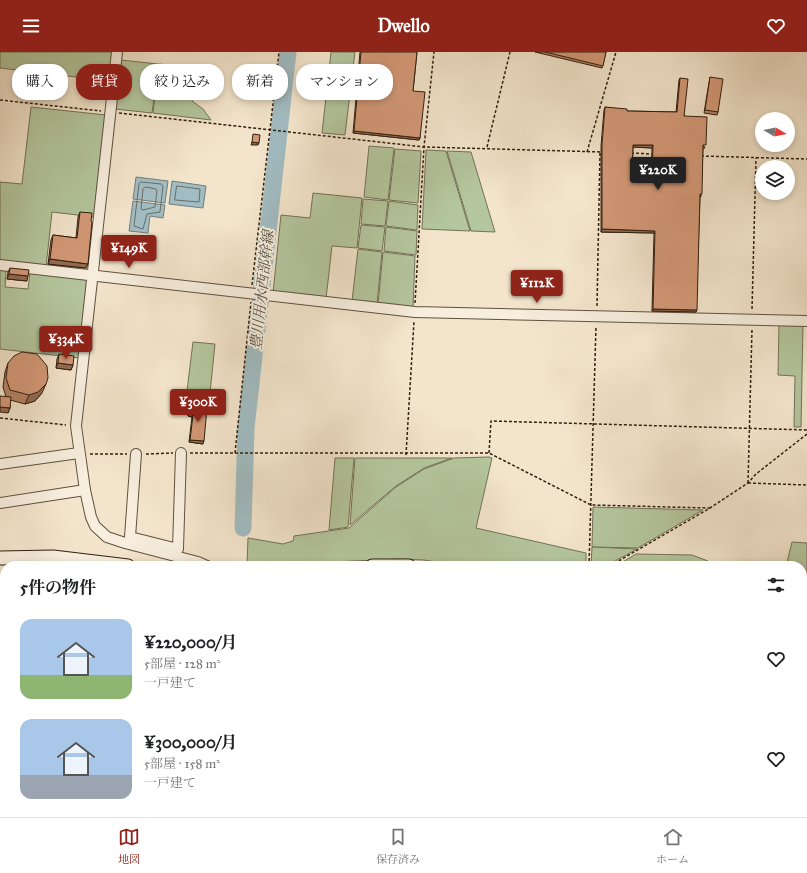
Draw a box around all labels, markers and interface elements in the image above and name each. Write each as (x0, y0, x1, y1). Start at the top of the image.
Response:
icon: menu (20, 15, 42, 37)
text: Dwello (377, 15, 430, 37)
icon: heart (765, 15, 787, 37)
chip: 購入 (12, 64, 68, 100)
chip: 賃貸 (76, 64, 132, 100)
chip: 絞り込み (140, 64, 224, 100)
chip: 新着 (232, 64, 288, 100)
chip: マンション (296, 64, 393, 100)
north arrow (755, 112, 795, 152)
map controls (755, 112, 795, 200)
pin: ¥220K (630, 157, 686, 191)
button: layers (755, 160, 795, 200)
text: ¥220K (639, 162, 677, 178)
water label: 豊川用水西部幹線 (247, 227, 277, 351)
pin: ¥149K (101, 235, 157, 269)
text: ¥149K (110, 240, 148, 256)
pin: ¥112K (509, 270, 565, 304)
text: ¥112K (520, 275, 554, 291)
pin: ¥334K (38, 326, 94, 360)
text: ¥334K (48, 331, 84, 347)
pin: ¥300K (170, 389, 226, 423)
text: ¥300K (179, 394, 217, 410)
icon: filters (765, 574, 787, 596)
text: 5件の物件 (20, 577, 96, 598)
text: ¥220,000/月 (144, 632, 237, 653)
icon: home (52, 635, 100, 683)
icon: heart (765, 648, 787, 670)
text: 5部屋 · 128 m² (144, 656, 220, 672)
text: 一戸建て (144, 675, 196, 691)
text: ¥300,000/月 (144, 732, 237, 753)
icon: home (52, 735, 100, 783)
icon: heart (765, 748, 787, 770)
text: 5部屋 · 158 m² (144, 756, 220, 772)
text: 一戸建て (144, 775, 196, 791)
tab: 地図 (118, 826, 140, 866)
tab: 保存済み (376, 826, 420, 866)
tab: ホーム (656, 826, 689, 866)

